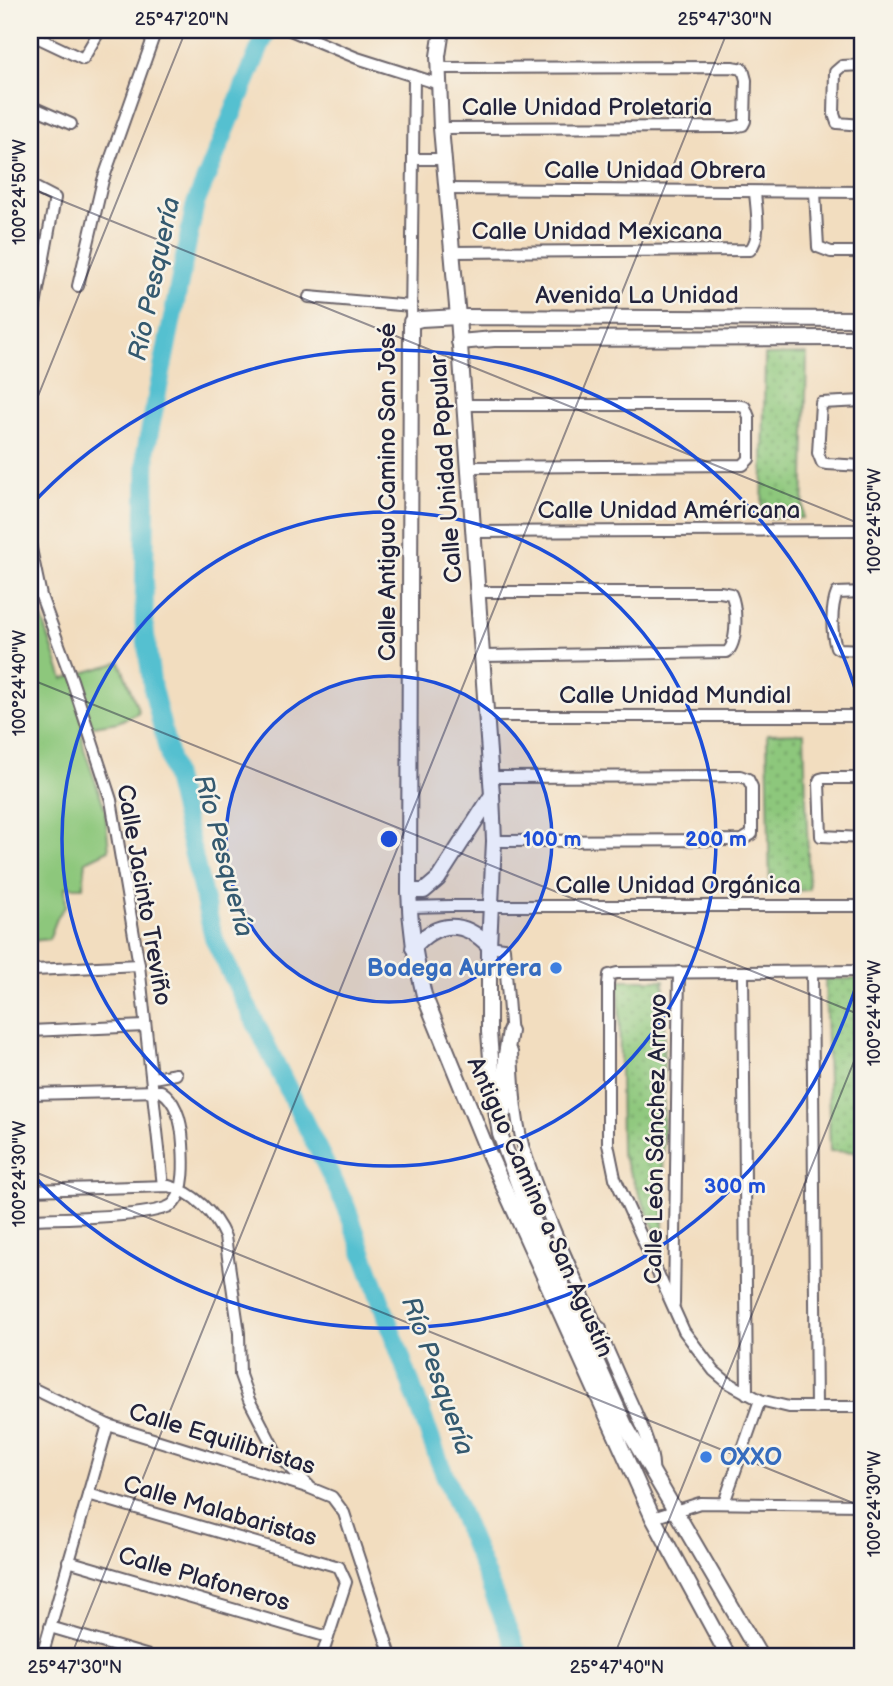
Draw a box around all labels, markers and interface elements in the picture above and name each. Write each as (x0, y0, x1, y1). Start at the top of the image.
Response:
text: 25°47'20"N (135, 9, 229, 30)
text: 25°47'30"N (678, 9, 772, 30)
street label: Calle Unidad Proletaria (462, 93, 712, 122)
text: 100°24'50"W (9, 139, 30, 245)
street label: Calle Unidad Obrera (544, 156, 766, 185)
water label: Río Pesquería (123, 194, 187, 364)
street label: Calle Unidad Mexicana (471, 217, 723, 246)
street label: Avenida La Unidad (535, 281, 739, 310)
street label: Calle Antiguo Camino San José (373, 323, 402, 661)
street label: Calle Unidad Popular (424, 354, 468, 584)
text: 100°24'50"W (864, 468, 885, 574)
street label: Calle Unidad Américana (538, 496, 800, 525)
text: 100°24'40"W (9, 629, 30, 736)
street label: Calle Unidad Mundial (559, 681, 791, 710)
water label: Río Pesquería (187, 772, 259, 940)
street label: Calle Jacinto Treviño (110, 782, 178, 1008)
centre of rings (377, 827, 401, 851)
text: 100 m (523, 827, 581, 852)
text: 200 m (685, 827, 747, 852)
street label: Calle Unidad Orgánica (555, 871, 801, 900)
place label: Bodega Aurrera (367, 954, 542, 983)
text: 100°24'40"W (864, 959, 885, 1066)
marker: Bodega Aurrera (548, 960, 564, 976)
street label: Calle León Sánchez Arroyo (639, 993, 673, 1285)
street label: Antiguo Camino a San Agustín (460, 1052, 620, 1362)
text: 100°24'30"W (9, 1120, 30, 1227)
text: 300 m (704, 1174, 766, 1199)
water label: Río Pesquería (394, 1293, 480, 1459)
street label: Calle Equilibristas (125, 1397, 319, 1481)
place label: OXXO (720, 1443, 782, 1472)
marker: OXXO (698, 1449, 714, 1465)
text: 100°24'30"W (864, 1450, 885, 1557)
street label: Calle Malabaristas (120, 1469, 320, 1553)
street label: Calle Plafoneros (115, 1541, 293, 1617)
text: 25°47'30"N (28, 1657, 122, 1678)
text: 25°47'40"N (570, 1657, 664, 1678)

